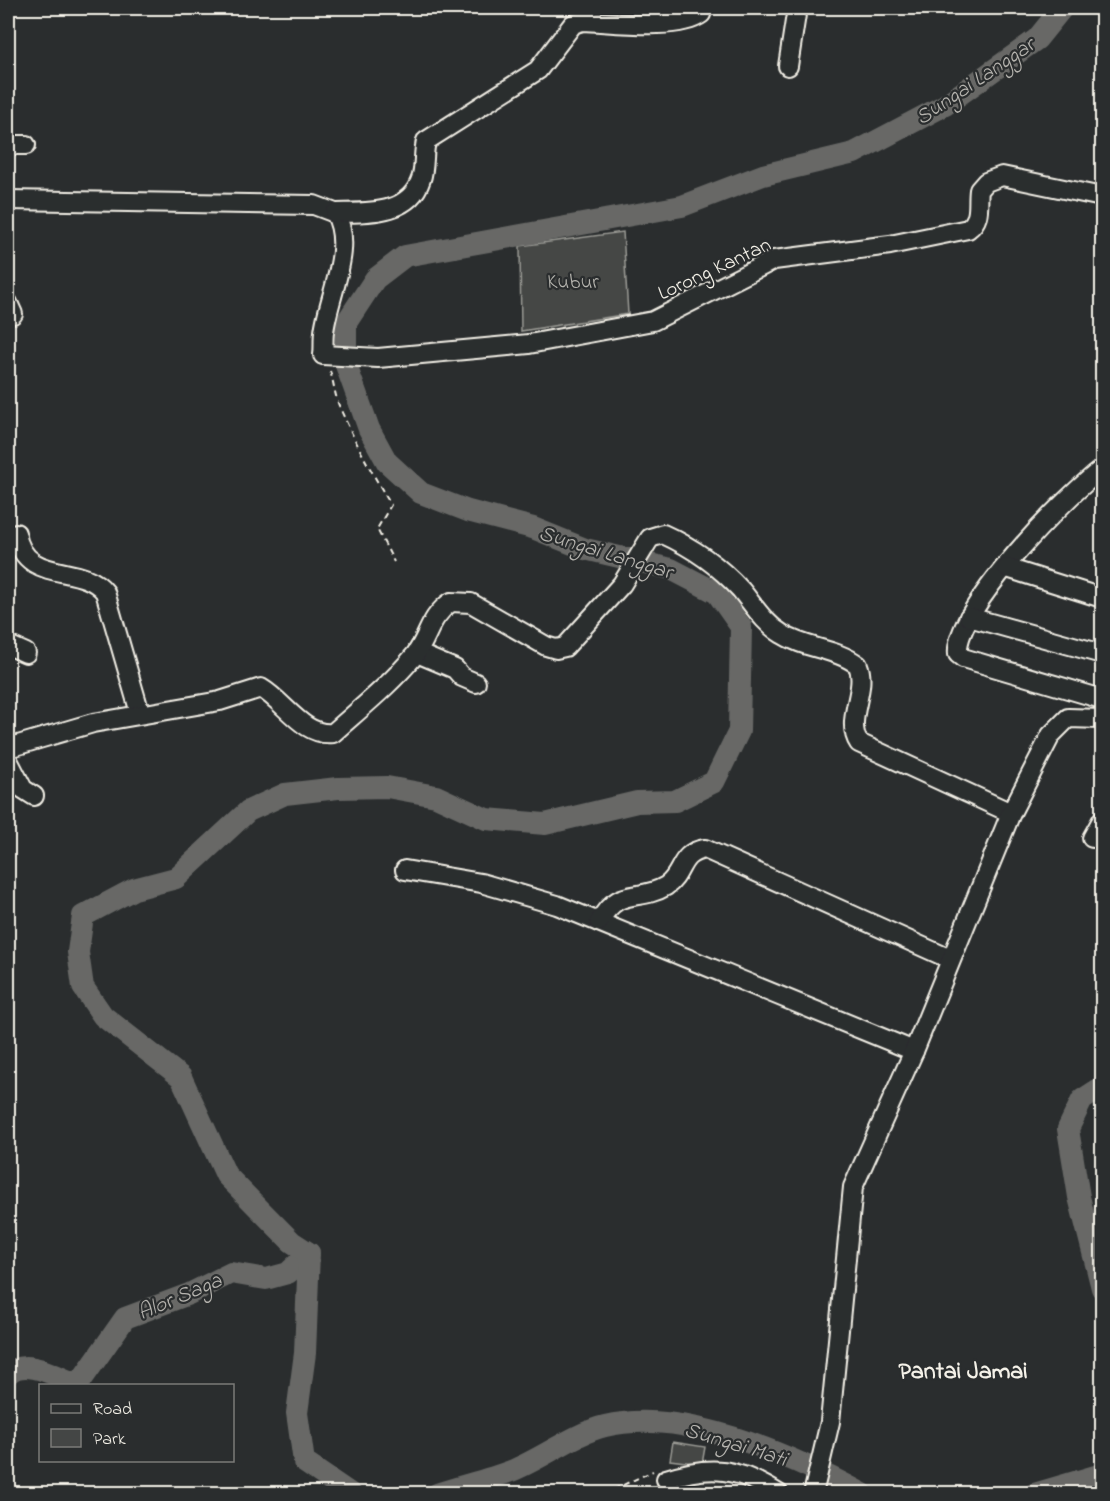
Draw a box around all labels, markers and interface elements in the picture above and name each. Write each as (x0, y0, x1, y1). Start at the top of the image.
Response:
water label: Sungai Langgar (909, 29, 1044, 134)
street label: Lorong Kantan (653, 230, 777, 311)
park label: Kubur (547, 268, 599, 298)
water label: Sungai Langgar (534, 518, 679, 590)
water label: Alor Saga (133, 1265, 228, 1330)
district label: Pantai Jamai (898, 1355, 1028, 1390)
legend (39, 1384, 234, 1462)
text: Road (93, 1397, 132, 1423)
water label: Sungai Mati (680, 1415, 792, 1477)
text: Park (93, 1427, 126, 1453)

